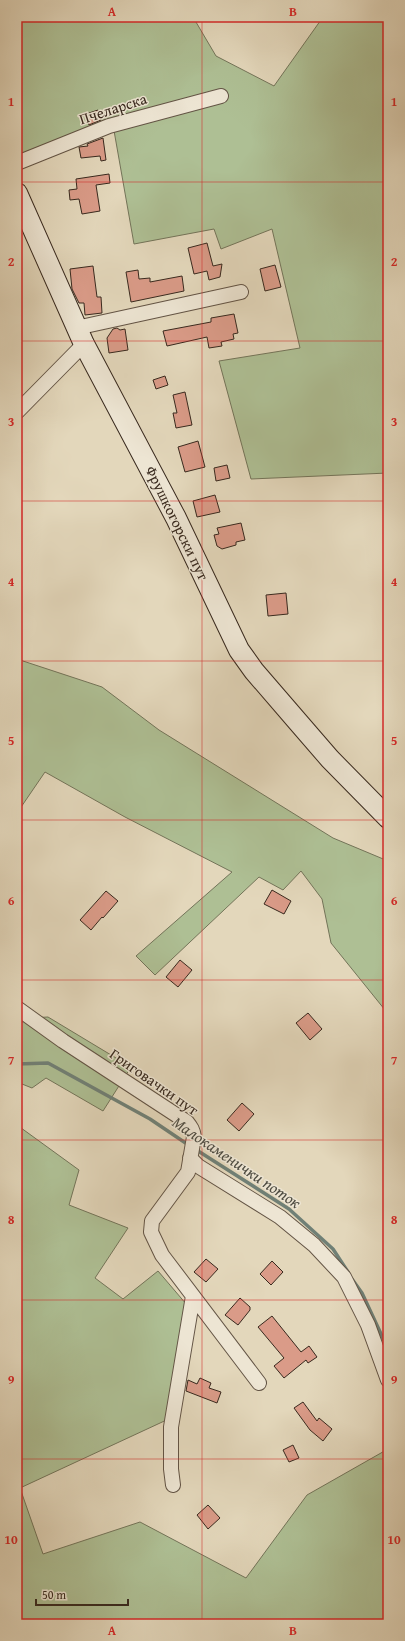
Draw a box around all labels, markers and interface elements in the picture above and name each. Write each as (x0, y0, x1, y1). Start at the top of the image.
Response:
text: A (108, 2, 117, 21)
text: B (289, 2, 297, 21)
street label: Пчеларска (76, 87, 150, 129)
text: 1 (8, 92, 14, 111)
text: 1 (391, 92, 397, 111)
text: 2 (8, 252, 15, 271)
text: 2 (391, 252, 398, 271)
text: 3 (8, 412, 14, 431)
text: 3 (391, 412, 397, 431)
street label: Фрушкогорски пут (141, 462, 215, 584)
text: 4 (8, 572, 15, 591)
text: 4 (391, 572, 398, 591)
text: 5 (8, 731, 15, 750)
text: 5 (391, 731, 398, 750)
text: 6 (8, 891, 15, 910)
text: 6 (391, 891, 398, 910)
street label: Григовачки пут (106, 1043, 204, 1121)
text: 7 (8, 1051, 15, 1070)
text: 7 (391, 1051, 398, 1070)
water label: Малокаменички поток (168, 1110, 306, 1214)
text: 8 (8, 1210, 15, 1229)
text: 8 (391, 1210, 398, 1229)
text: 9 (8, 1370, 15, 1389)
text: 9 (391, 1370, 398, 1389)
text: 10 (4, 1530, 18, 1549)
text: 10 (387, 1530, 401, 1549)
scale bar (36, 1581, 128, 1607)
text: 50 m (42, 1586, 66, 1603)
text: A (108, 1621, 117, 1640)
text: B (289, 1621, 297, 1640)

